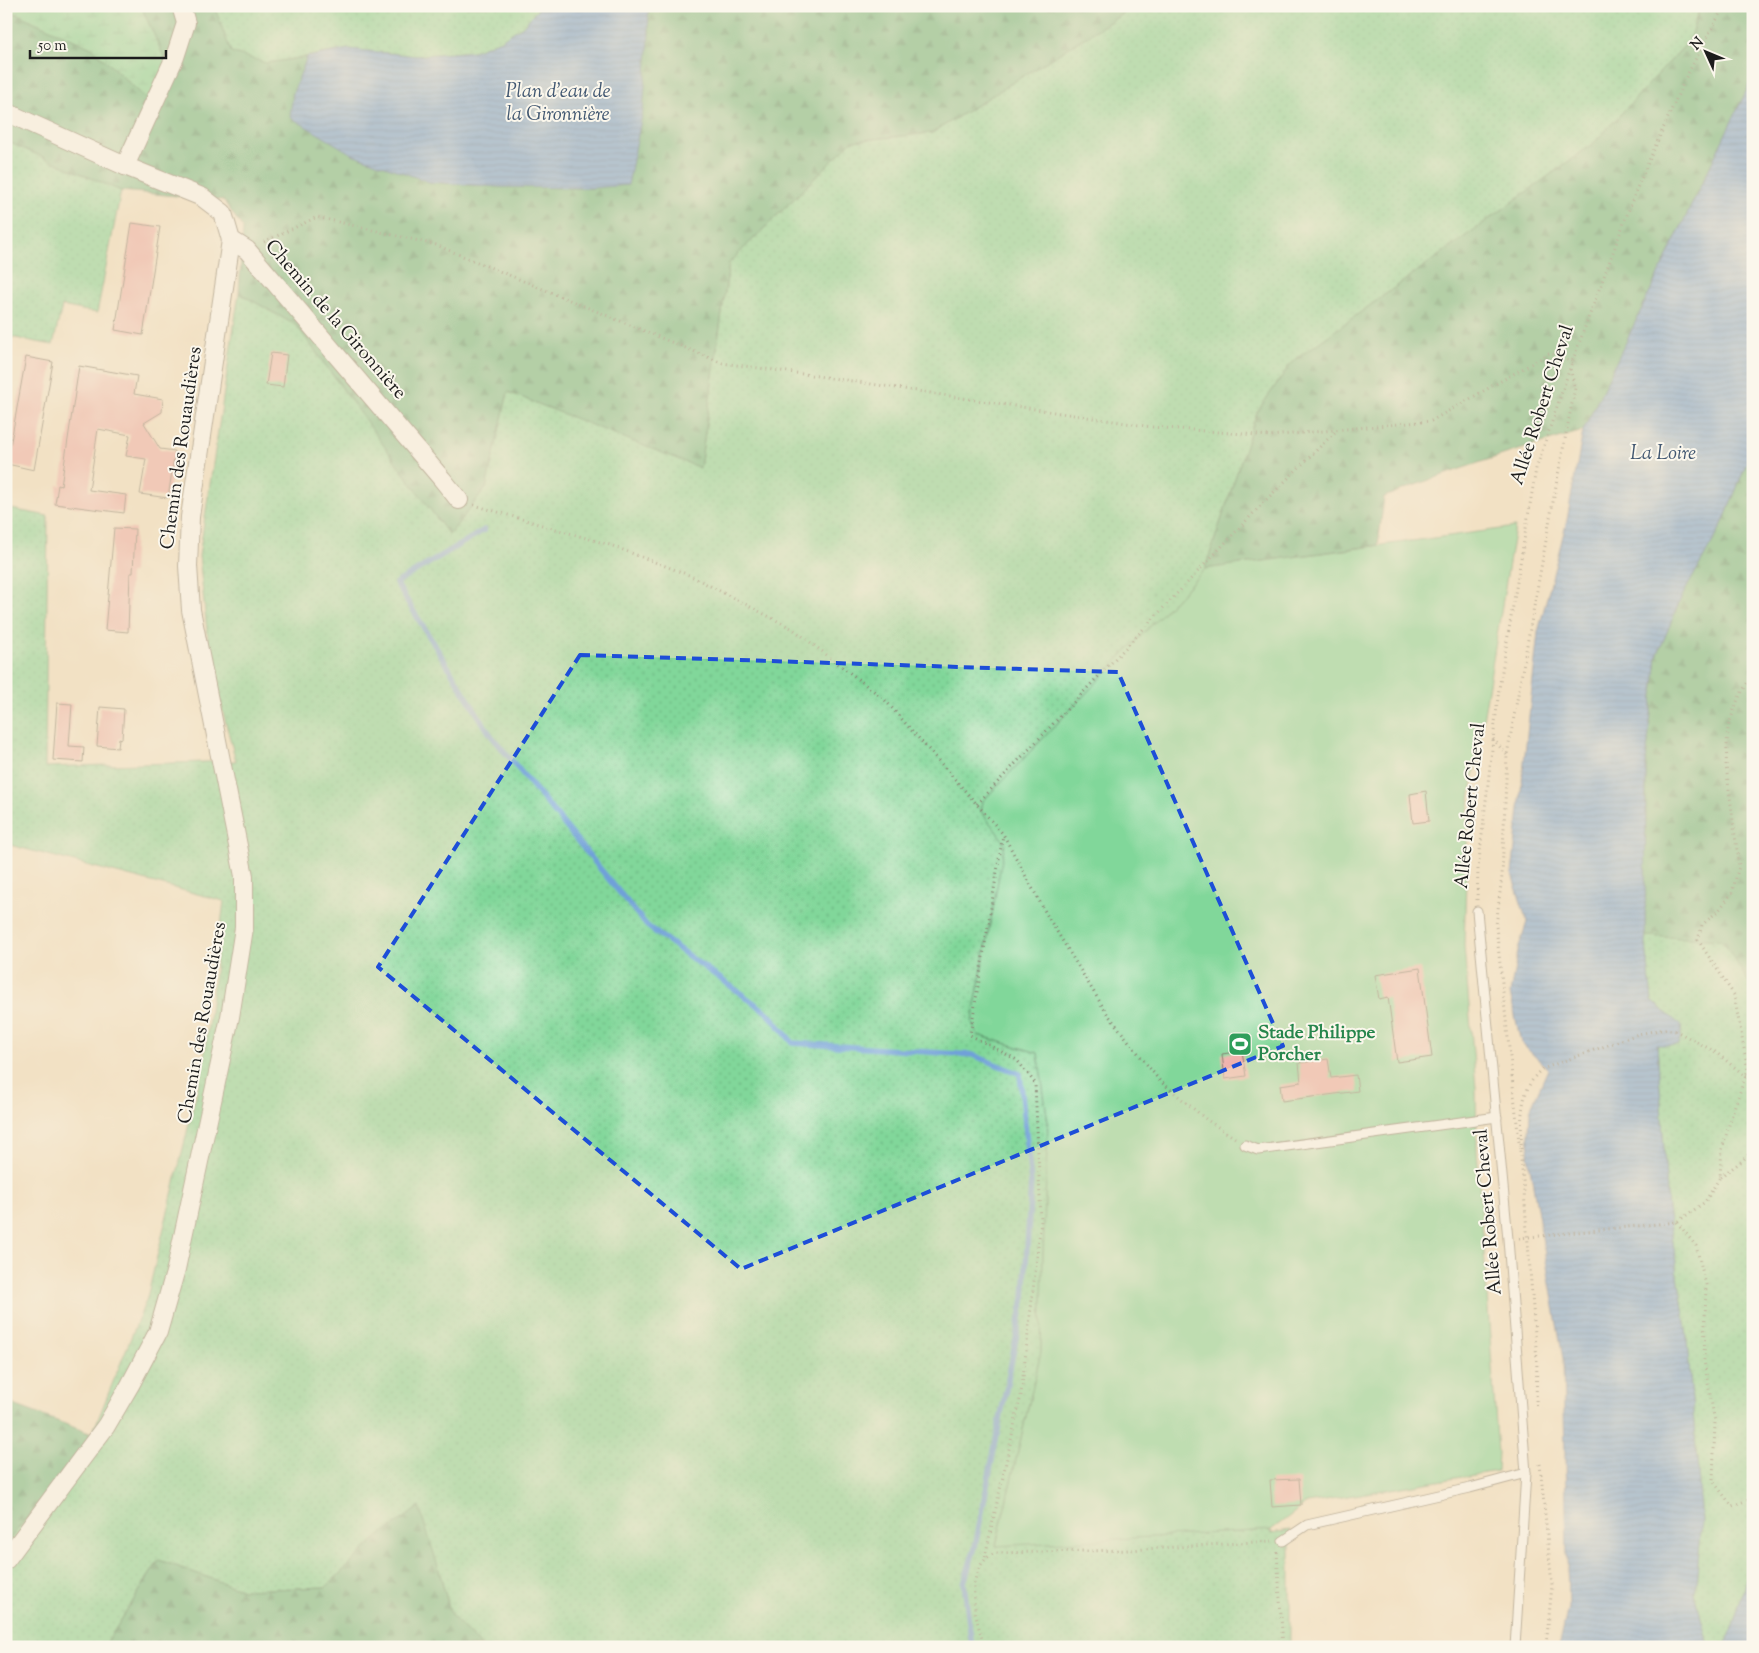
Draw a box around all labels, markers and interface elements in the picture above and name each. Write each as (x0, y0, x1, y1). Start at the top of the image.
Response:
scale bar (30, 28, 166, 60)
north arrow (1682, 28, 1732, 78)
text: N (1687, 33, 1709, 55)
text: 50 m (37, 36, 67, 57)
water label: Plan d'eau de la Gironnière (505, 78, 611, 130)
street label: Chemin de la Gironnière (258, 234, 412, 406)
street label: Allée Robert Cheval (1504, 322, 1582, 488)
street label: Chemin des Rouaudières (154, 345, 210, 551)
water label: La Loire (1630, 440, 1696, 469)
street label: Allée Robert Cheval (1449, 722, 1493, 890)
street label: Chemin des Rouaudières (172, 920, 234, 1126)
place label: Stade Philippe Porcher (1258, 1020, 1376, 1069)
sports icon: Stade Philippe Porcher (1227, 1031, 1253, 1057)
street label: Allée Robert Cheval (1468, 1128, 1510, 1296)

